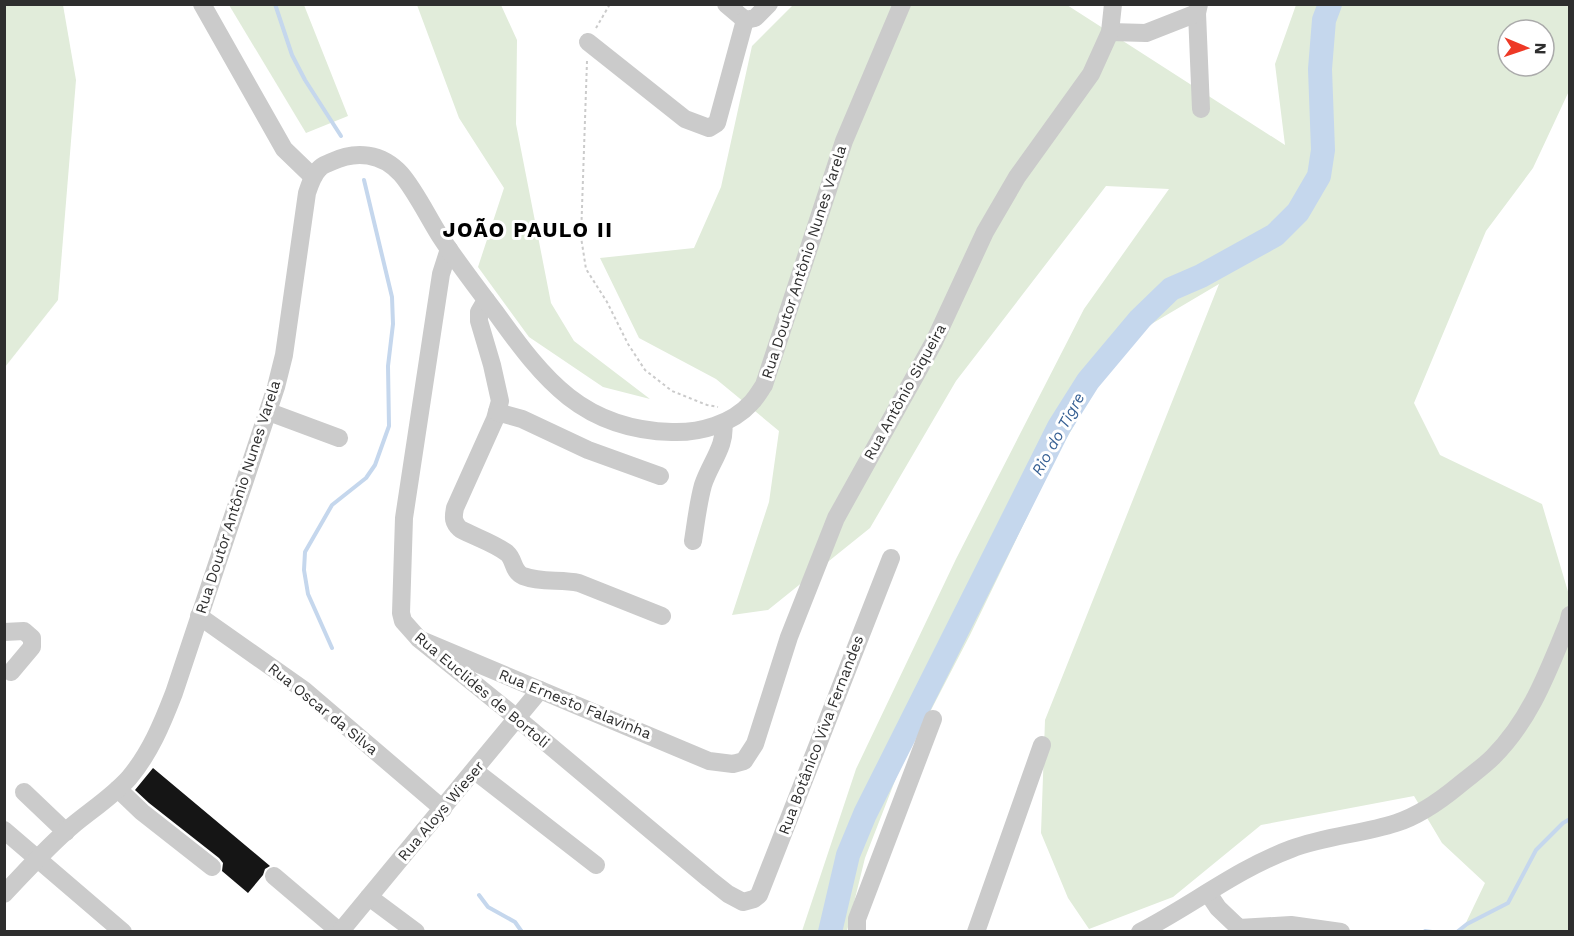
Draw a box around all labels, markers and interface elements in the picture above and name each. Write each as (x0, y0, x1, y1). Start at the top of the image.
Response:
north arrow (1496, 18, 1556, 78)
text: N (1531, 42, 1550, 55)
street label: Rua Doutor Antônio Nunes Varela (758, 143, 850, 381)
district label: JOÃO PAULO II (443, 217, 613, 242)
street label: Rua Antônio Siqueira (860, 320, 950, 463)
street label: Rua Doutor Antônio Nunes Varela (192, 378, 284, 616)
water label: Rio do Tigre (1027, 389, 1089, 479)
street label: Rua Euclides de Bortoli (411, 628, 553, 752)
street label: Rua Botânico Viva Fernandes (775, 633, 867, 837)
street label: Rua Oscar da Silva (265, 659, 382, 759)
street label: Rua Ernesto Falavinha (496, 665, 654, 743)
street label: Rua Aloys Wieser (394, 757, 488, 865)

